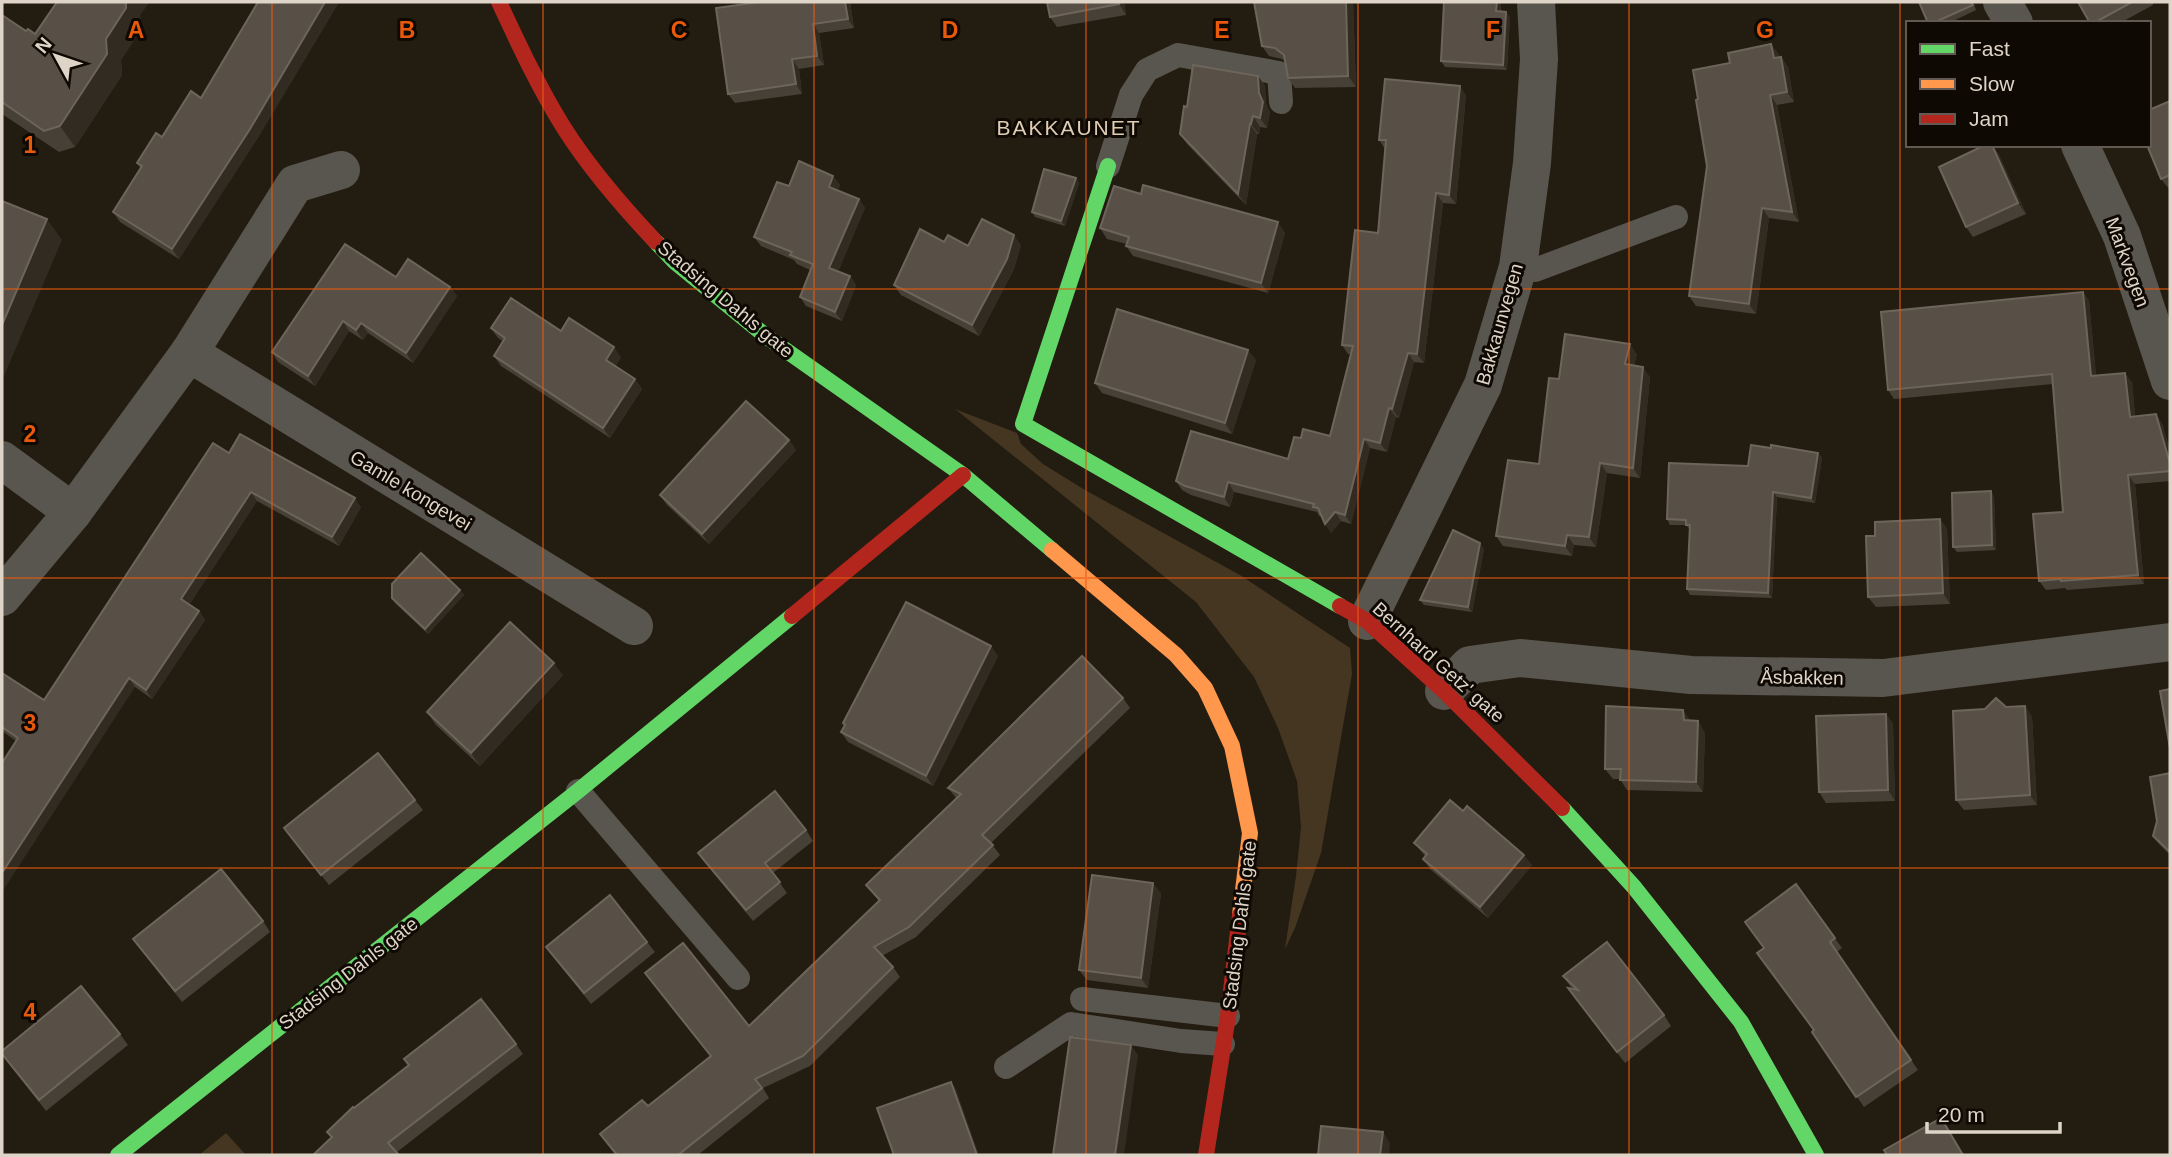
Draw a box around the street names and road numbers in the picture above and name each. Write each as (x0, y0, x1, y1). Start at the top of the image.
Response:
street label: Markvegen (2102, 214, 2153, 310)
street label: Stadsing Dahls gate (654, 237, 798, 362)
street label: Bakkaunvegen (1472, 261, 1527, 387)
street label: Gamle kongevei (346, 446, 475, 535)
street label: Bernhard Getz' gate (1369, 598, 1509, 727)
street label: Åsbakken (1760, 666, 1844, 689)
street label: Stadsing Dahls gate (1219, 839, 1260, 1011)
street label: Stadsing Dahls gate (275, 913, 422, 1034)

